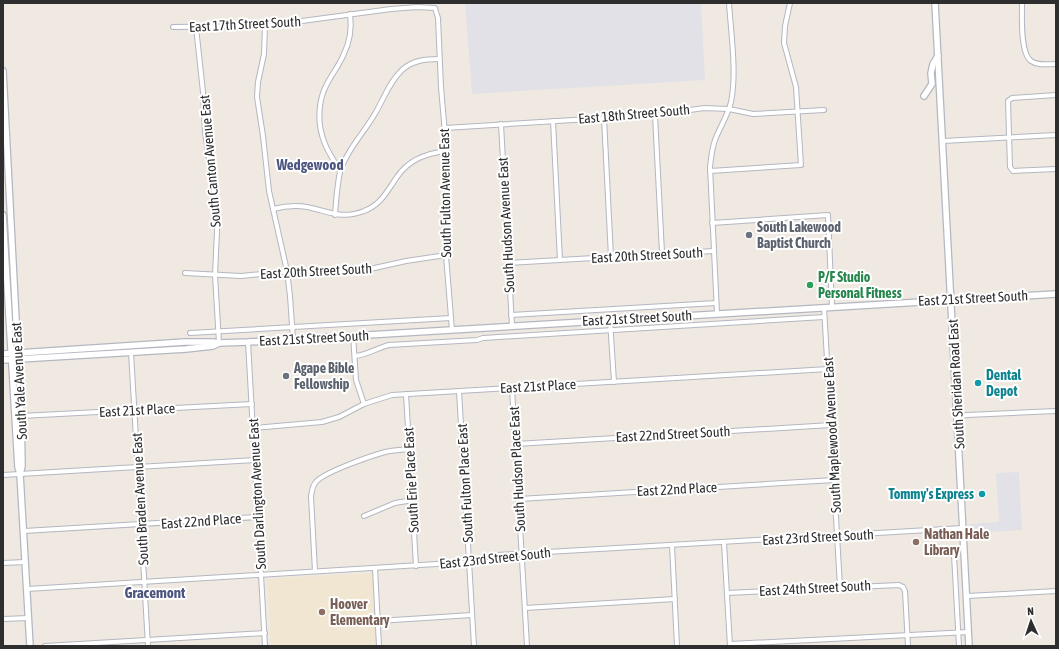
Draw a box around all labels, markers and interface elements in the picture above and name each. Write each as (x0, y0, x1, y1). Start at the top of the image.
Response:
street label: East 17th Street South (189, 13, 301, 35)
street label: South Canton Avenue East (196, 94, 224, 228)
street label: East 18th Street South (578, 101, 690, 127)
street label: South Fulton Avenue East (436, 128, 454, 258)
district label: Wedgewood (275, 156, 344, 173)
street label: South Hudson Avenue East (494, 157, 518, 293)
place label: South Lakewood Baptist Church (757, 219, 841, 251)
marker: South Lakewood Baptist Church (744, 230, 754, 240)
street label: East 20th Street South (591, 244, 703, 266)
street label: East 20th Street South (260, 260, 372, 282)
place label: P/F Studio Personal Fitness (818, 269, 902, 301)
marker: P/F Studio Personal Fitness (805, 280, 815, 290)
street label: East 21st Street South (918, 287, 1028, 309)
street label: East 21st Street South (582, 307, 692, 329)
street label: South Sheridan Road East (945, 319, 967, 449)
street label: South Yale Avenue East (8, 322, 30, 440)
street label: East 21st Street South (259, 327, 369, 349)
street label: South Maplewood Avenue East (820, 357, 844, 513)
place label: Agape Bible Fellowship (293, 360, 354, 392)
place label: Dental Depot (986, 367, 1022, 399)
marker: Agape Bible Fellowship (281, 371, 291, 381)
street label: East 21st Place (500, 376, 576, 396)
marker: Dental Depot (973, 378, 983, 388)
street label: East 21st Place (99, 400, 175, 420)
street label: South Hudson Place East (506, 406, 528, 532)
street label: South Darlington Avenue East (245, 418, 269, 570)
street label: South Fulton Place East (454, 423, 476, 543)
street label: East 22nd Street South (615, 423, 731, 445)
street label: South Erie Place East (400, 427, 422, 533)
street label: South Braden Avenue East (129, 432, 151, 566)
street label: East 22nd Place (636, 479, 718, 499)
place label: Tommy's Express (888, 486, 974, 502)
marker: Tommy's Express (977, 489, 987, 499)
street label: East 22nd Place (160, 510, 242, 532)
street label: East 23rd Street South (762, 526, 874, 548)
place label: Nathan Hale Library (924, 526, 989, 558)
marker: Nathan Hale Library (911, 537, 921, 547)
street label: East 23rd Street South (439, 544, 551, 572)
street label: East 24th Street South (759, 577, 871, 599)
district label: Gracemont (125, 584, 186, 601)
place label: Hoover Elementary (330, 596, 390, 628)
north arrow (1011, 601, 1051, 641)
text: N (1027, 605, 1034, 617)
marker: Hoover Elementary (317, 607, 327, 617)

